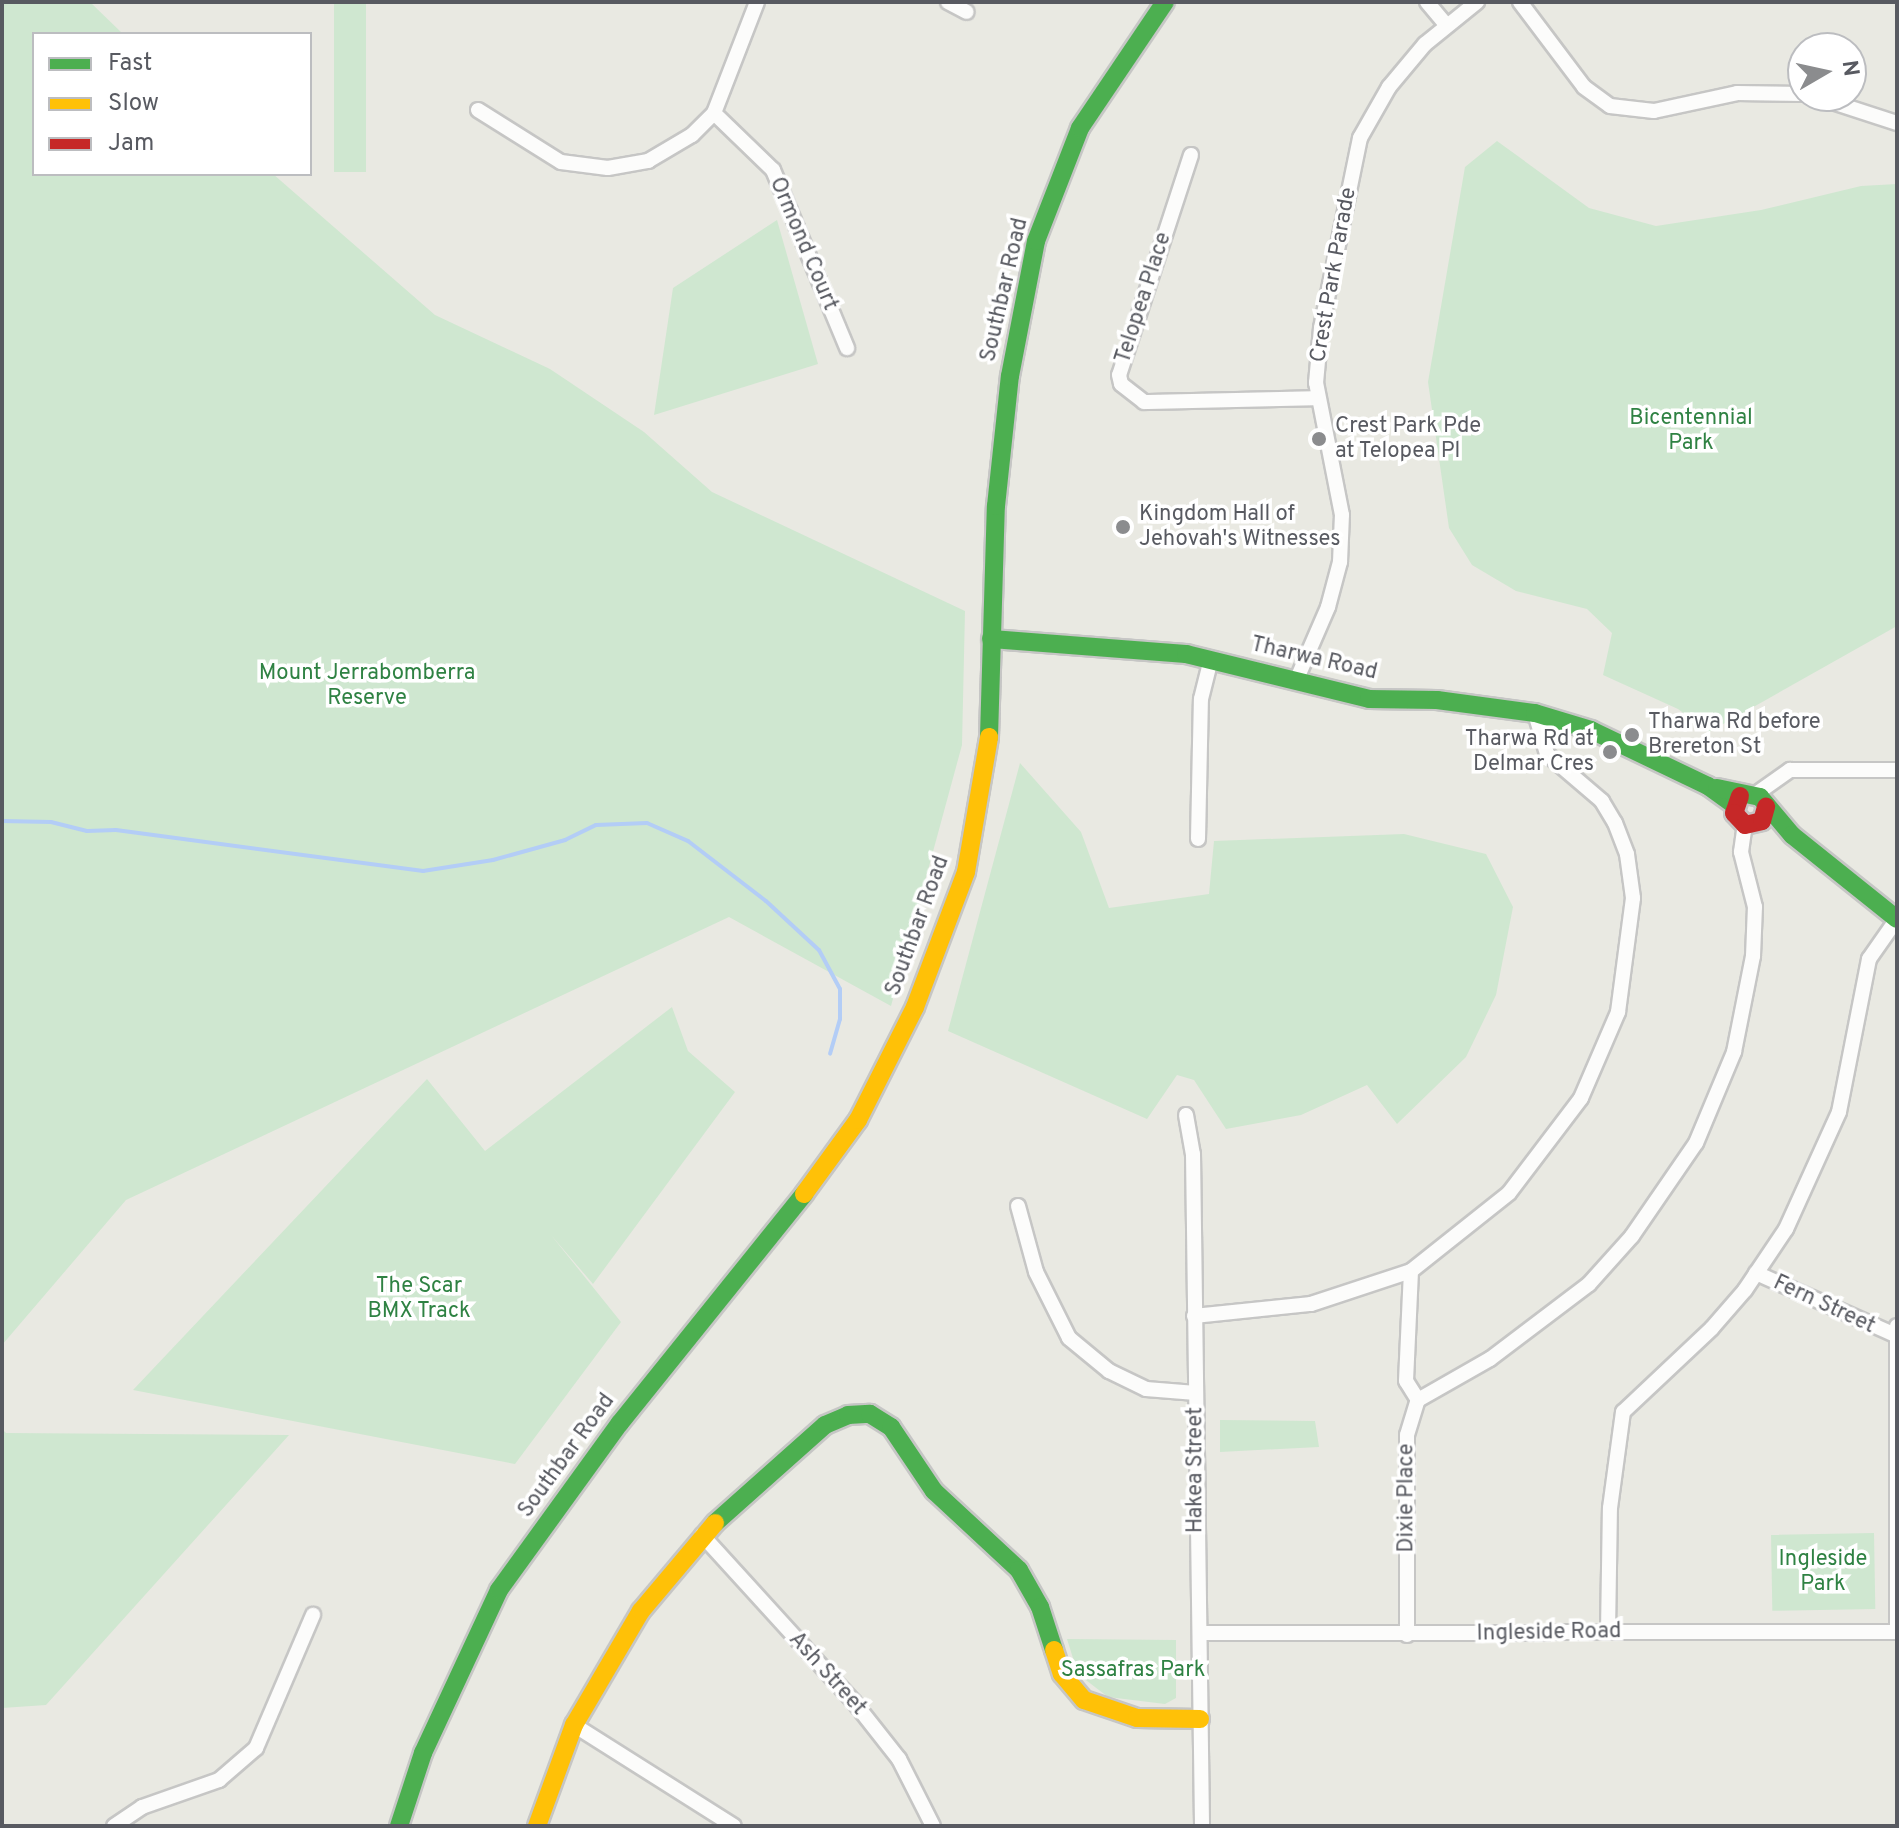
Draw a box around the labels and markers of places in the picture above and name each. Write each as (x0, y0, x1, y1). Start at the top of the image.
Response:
place label: Crest Park Pde at Telopea Pl (1335, 413, 1481, 464)
marker: Crest Park Pde at Telopea Pl (1310, 430, 1328, 448)
place label: Kingdom Hall of Jehovah's Witnesses (1139, 501, 1341, 552)
marker: Kingdom Hall of Jehovah's Witnesses (1114, 518, 1132, 536)
place label: Tharwa Rd before Brereton St (1648, 709, 1821, 760)
place label: Tharwa Rd at Delmar Cres (1465, 726, 1594, 778)
marker: Tharwa Rd before Brereton St (1623, 726, 1641, 744)
marker: Tharwa Rd at Delmar Cres (1601, 743, 1619, 761)

